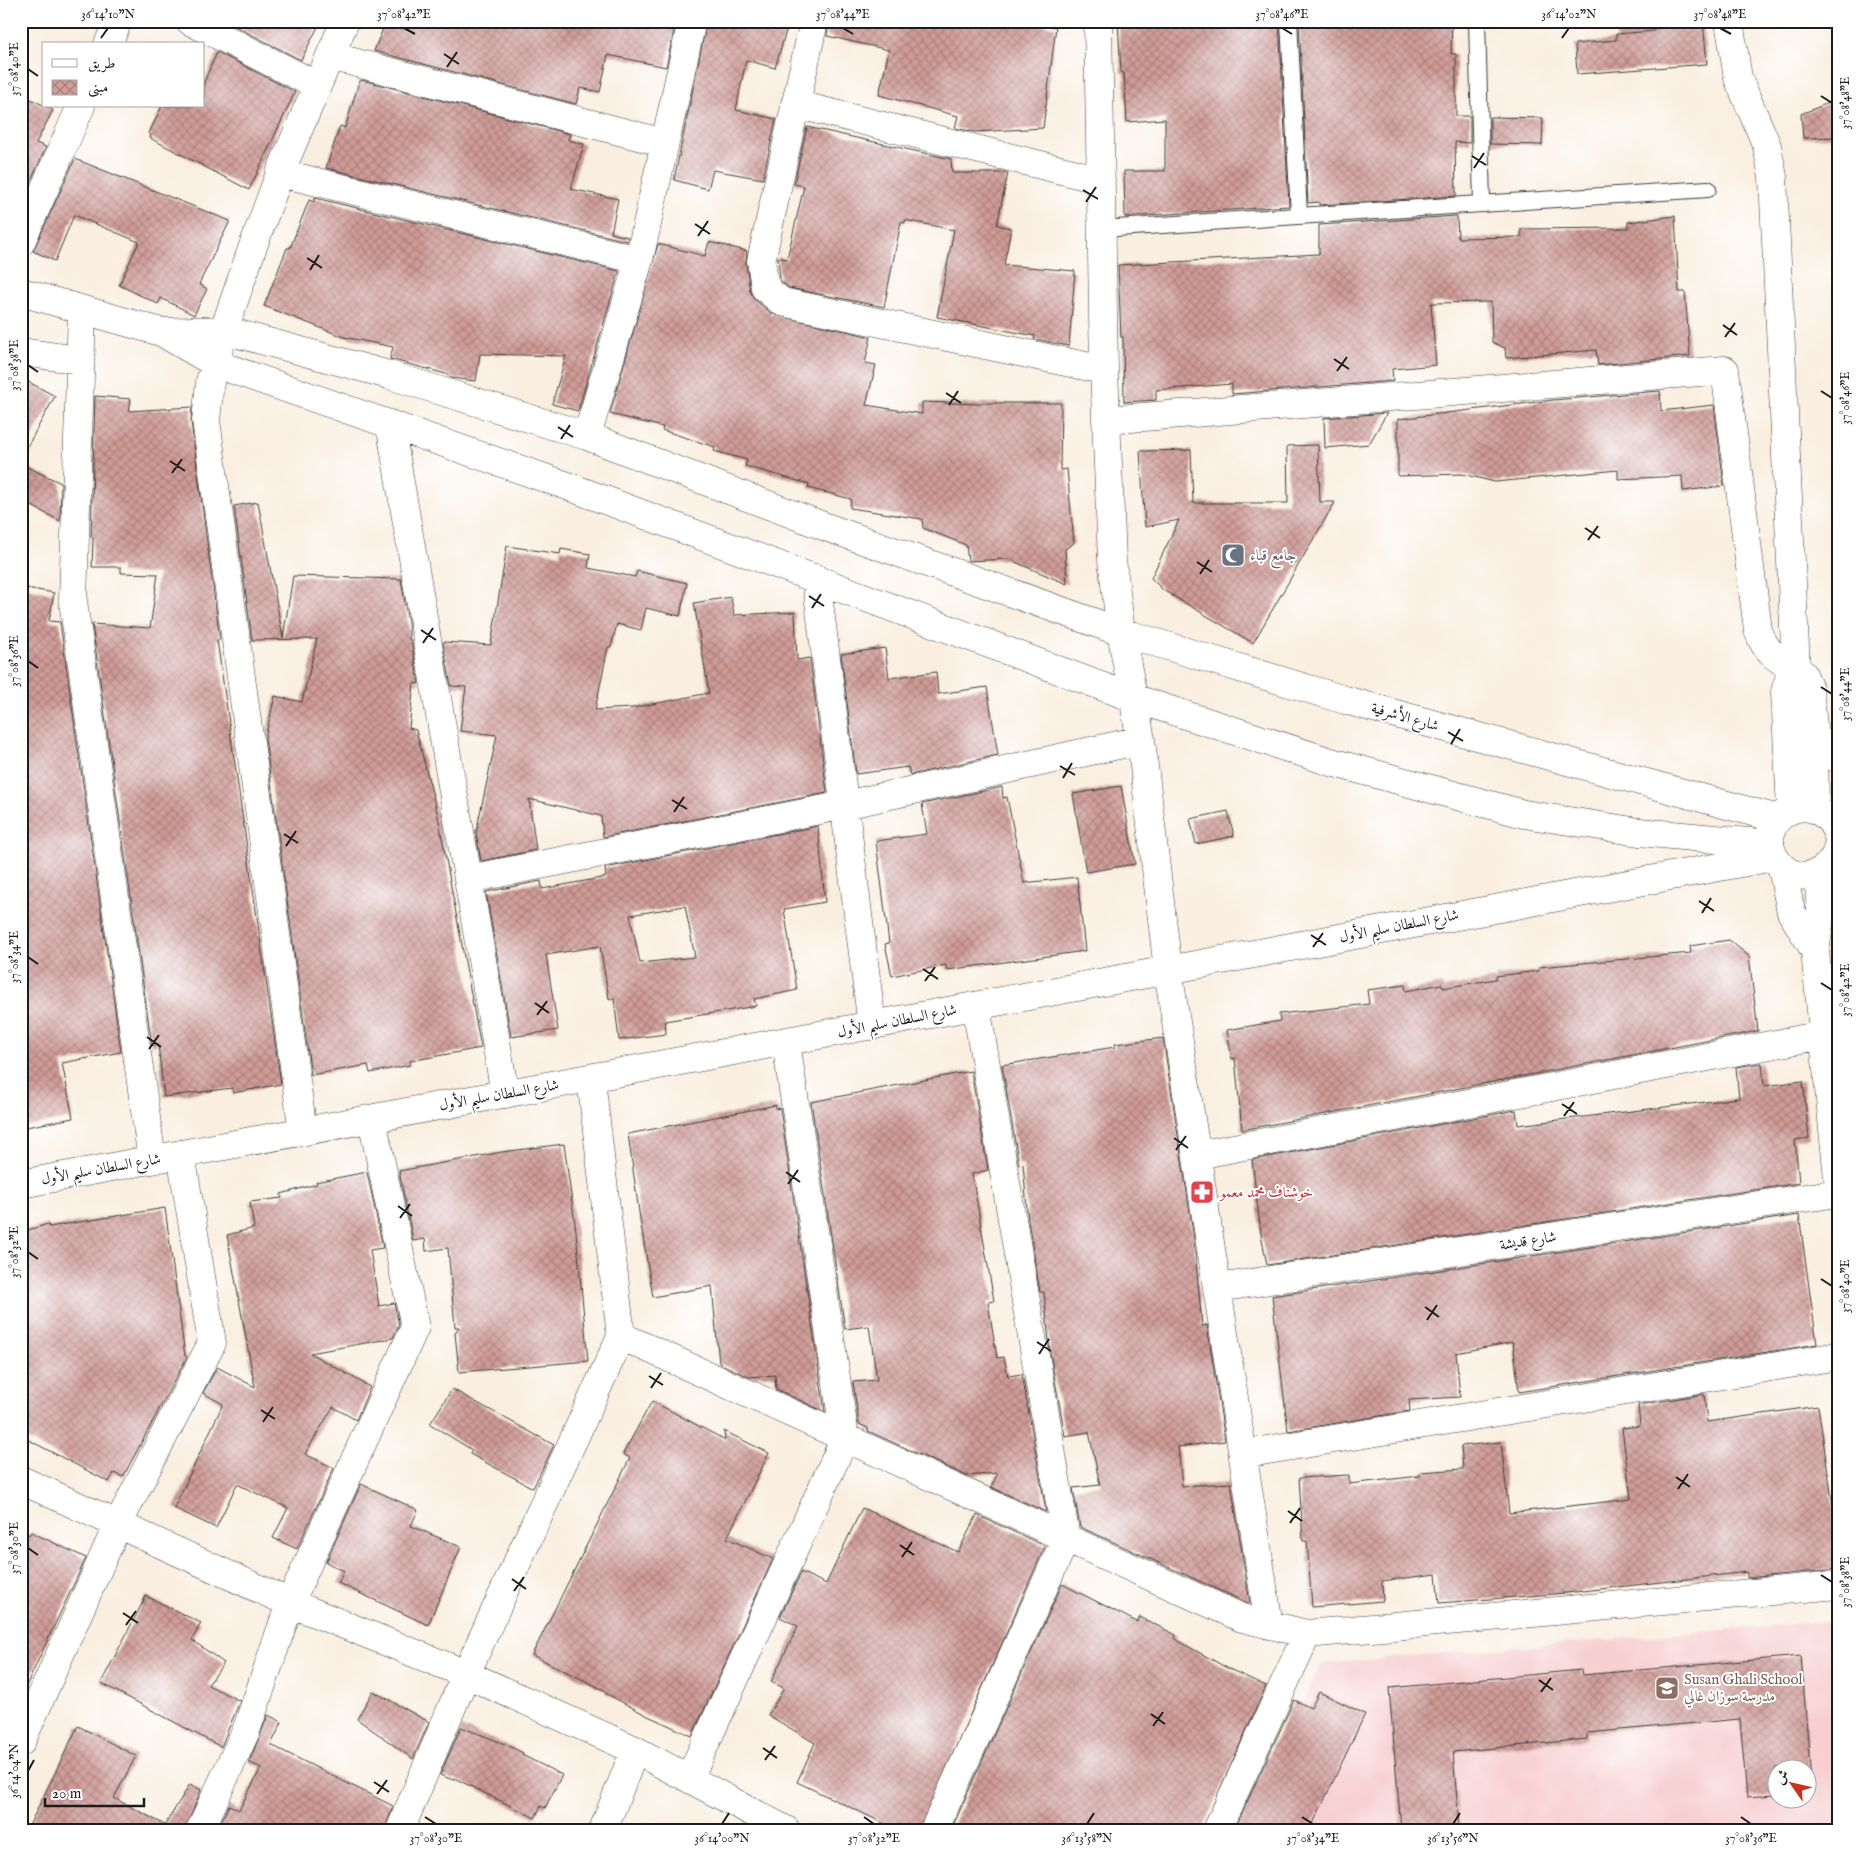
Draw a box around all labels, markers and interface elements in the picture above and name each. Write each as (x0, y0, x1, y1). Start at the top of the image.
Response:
text: 36°14'10"N (81, 7, 135, 22)
text: 37°08'42"E (377, 7, 431, 22)
text: 37°08'44"E (816, 7, 870, 22)
text: 37°08'46"E (1255, 7, 1309, 22)
text: 36°14'02"N (1542, 7, 1597, 22)
text: 37°08'48"E (1694, 7, 1746, 22)
text: 37°08'40"E (7, 42, 22, 96)
legend (42, 42, 205, 108)
text: طريق (88, 54, 115, 73)
text: 37°08'48"E (1838, 77, 1853, 129)
text: مبنى (88, 78, 108, 98)
text: 37°08'38"E (7, 339, 22, 391)
text: 37°08'46"E (1838, 371, 1853, 425)
mosque icon: جامع قباء (1220, 542, 1246, 568)
place label: جامع قباء (1250, 546, 1296, 569)
text: 37°08'36"E (7, 635, 22, 687)
text: 37°08'44"E (1838, 667, 1853, 721)
street label: شارع الأشرفية (1368, 696, 1442, 739)
street label: شارع السلطان سليم الأول (1337, 903, 1461, 952)
text: 37°08'34"E (7, 931, 22, 983)
text: 37°08'42"E (1838, 963, 1853, 1017)
street label: شارع السلطان سليم الأول (835, 998, 959, 1047)
street label: شارع السلطان سليم الأول (437, 1073, 561, 1120)
street label: شارع السلطان سليم الأول (39, 1147, 163, 1194)
pharmacy icon: خوشناف محمد معمو (1189, 1179, 1215, 1205)
place label: خوشناف محمد معمو (1218, 1183, 1313, 1202)
text: 37°08'32"E (7, 1226, 22, 1278)
street label: شارع قديشة (1498, 1227, 1558, 1258)
text: 37°08'40"E (1838, 1259, 1853, 1313)
text: 37°08'30"E (7, 1522, 22, 1574)
text: 37°08'38"E (1838, 1556, 1853, 1608)
place label: Susan Ghali School مدرسة سوزان غالي (1684, 1670, 1803, 1708)
school or university icon: Susan Ghali School مدرسة سوزان غالي (1654, 1675, 1680, 1701)
text: 36°14'04"N (7, 1743, 22, 1799)
north arrow (1766, 1758, 1816, 1808)
text: ش (1771, 1766, 1793, 1788)
scale bar (45, 1776, 144, 1808)
text: 20 m (52, 1784, 82, 1803)
text: 37°08'30"E (410, 1831, 462, 1846)
text: 36°14'00"N (694, 1831, 750, 1846)
text: 37°08'32"E (848, 1831, 900, 1846)
text: 36°13'58"N (1061, 1831, 1113, 1846)
text: 37°08'34"E (1287, 1831, 1339, 1846)
text: 36°13'56"N (1427, 1831, 1479, 1846)
text: 37°08'36"E (1725, 1831, 1777, 1846)

